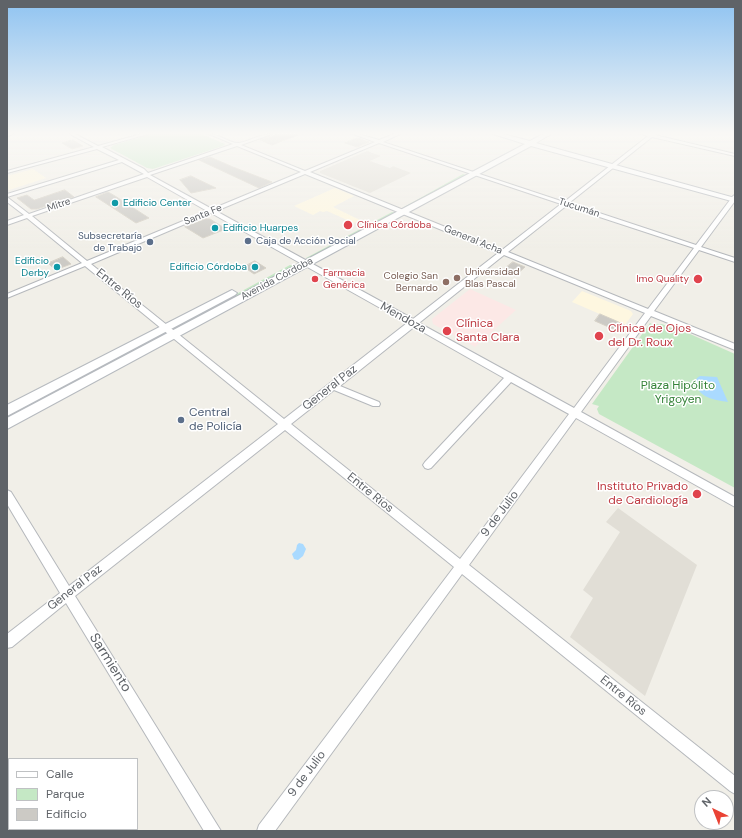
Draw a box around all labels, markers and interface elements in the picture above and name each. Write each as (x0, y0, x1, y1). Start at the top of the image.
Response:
street label: Mitre (46, 195, 72, 215)
street label: Tucumán (557, 196, 601, 220)
place label: Edificio Center (123, 197, 191, 209)
marker: Edificio Center (110, 198, 120, 208)
street label: Santa Fe (182, 202, 224, 228)
marker: Clínica Córdoba (342, 219, 354, 231)
place label: Clínica Córdoba (357, 219, 431, 231)
place label: Edificio Huarpes (223, 222, 298, 234)
marker: Edificio Huarpes (210, 223, 220, 233)
street label: General Acha (442, 223, 504, 257)
place label: Subsecretaría de Trabajo (78, 230, 142, 254)
place label: Caja de Acción Social (256, 235, 356, 247)
marker: Caja de Acción Social (243, 236, 253, 246)
marker: Subsecretaría de Trabajo (145, 237, 155, 247)
place label: Edificio Derby (15, 255, 49, 278)
street label: Avenida Córdoba (239, 255, 315, 303)
place label: Edificio Córdoba (170, 261, 247, 273)
marker: Edificio Derby (52, 262, 62, 272)
marker: Edificio Córdoba (250, 262, 260, 272)
street label: Entre Ríos (93, 266, 145, 312)
place label: Universidad Blas Pascal (465, 266, 519, 290)
place label: Farmacia Genérica (323, 267, 365, 290)
place label: Colegio San Bernardo (383, 270, 438, 294)
marker: Universidad Blas Pascal (452, 273, 462, 283)
place label: Imo Quality (636, 273, 689, 285)
marker: Imo Quality (692, 273, 704, 285)
marker: Farmacia Genérica (310, 274, 320, 284)
marker: Colegio San Bernardo (441, 277, 451, 287)
street label: Mendoza (377, 299, 429, 337)
place label: Clínica Santa Clara (456, 317, 520, 345)
place label: Clínica de Ojos del Dr. Roux (608, 322, 691, 350)
marker: Clínica Santa Clara (441, 325, 453, 337)
marker: Clínica de Ojos del Dr. Roux (593, 330, 605, 342)
street label: General Paz (300, 362, 360, 414)
park label: Plaza Hipólito Yrigoyen (641, 379, 715, 407)
place label: Central de Policía (189, 406, 242, 434)
marker: Central de Policía (176, 415, 186, 425)
street label: Entre Ríos (344, 470, 396, 516)
place label: Instituto Privado de Cardiología (597, 480, 688, 508)
street label: 9 de Julio (478, 488, 522, 540)
marker: Instituto Privado de Cardiología (691, 488, 703, 500)
street label: General Paz (45, 562, 105, 614)
street label: Sarmiento (85, 630, 135, 696)
street label: Entre Ríos (597, 673, 649, 719)
street label: 9 de Julio (285, 748, 329, 800)
legend (8, 758, 138, 830)
text: Calle (46, 766, 73, 782)
text: Parque (46, 786, 85, 802)
north arrow (694, 790, 734, 830)
text: N (699, 794, 714, 810)
text: Edificio (46, 806, 87, 822)

